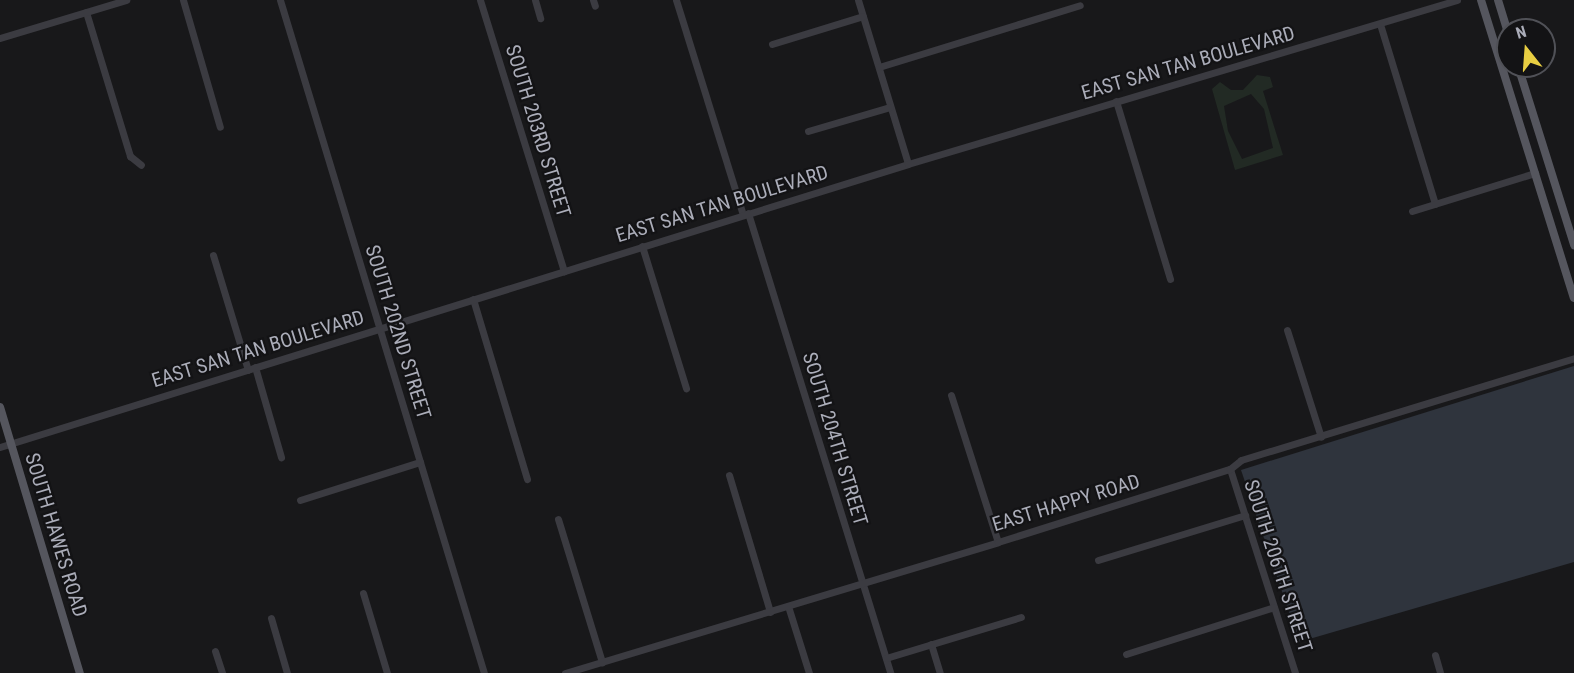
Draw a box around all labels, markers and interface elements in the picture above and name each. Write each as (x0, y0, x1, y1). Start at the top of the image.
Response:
north arrow (1496, 18, 1556, 78)
street label: EAST SAN TAN BOULEVARD (1078, 21, 1298, 105)
text: N (1514, 22, 1529, 43)
street label: SOUTH 203RD STREET (500, 42, 576, 220)
street label: EAST SAN TAN BOULEVARD (613, 160, 831, 248)
street label: SOUTH 202ND STREET (360, 242, 436, 422)
street label: EAST SAN TAN BOULEVARD (149, 305, 367, 393)
street label: SOUTH 204TH STREET (797, 349, 873, 529)
street label: SOUTH HAWES ROAD (20, 450, 92, 620)
street label: EAST HAPPY ROAD (989, 469, 1143, 537)
street label: SOUTH 206TH STREET (1239, 477, 1317, 655)

